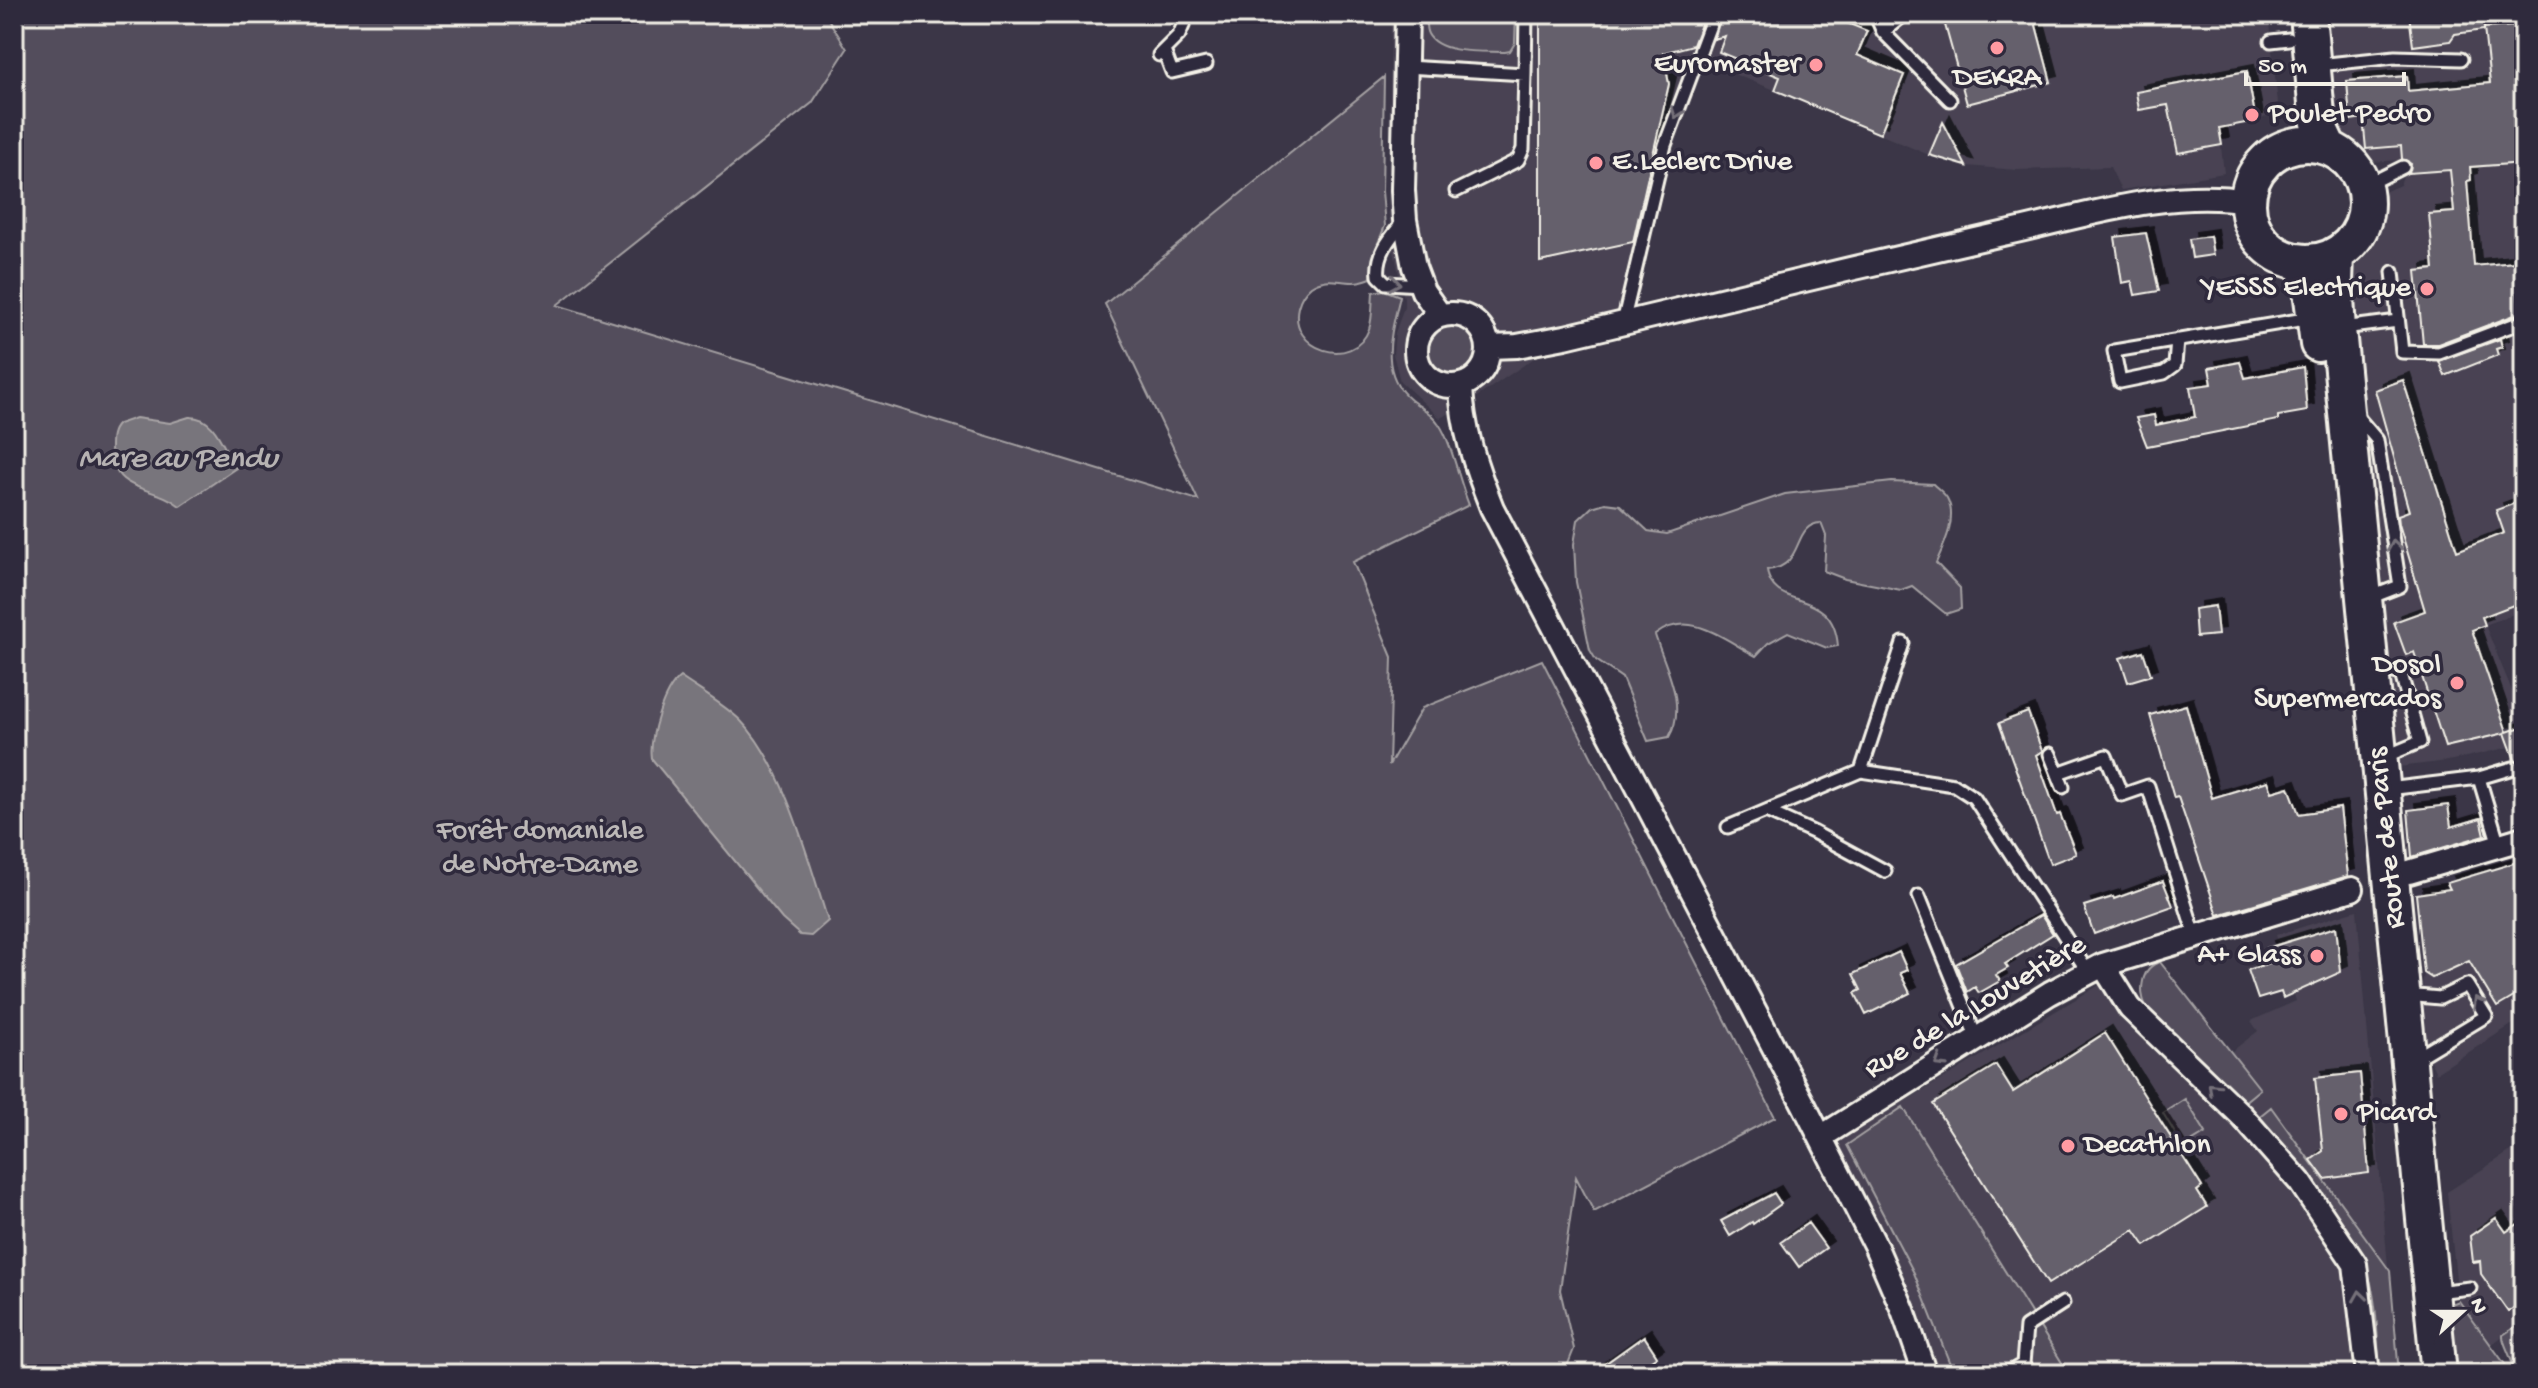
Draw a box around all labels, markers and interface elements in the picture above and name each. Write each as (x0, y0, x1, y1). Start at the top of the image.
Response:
scale bar (2246, 36, 2404, 86)
marker: DEKRA (1988, 39, 2006, 57)
place label: Euromaster (1654, 48, 1802, 83)
text: 50 m (2258, 53, 2307, 82)
marker: Euromaster (1807, 56, 1825, 74)
place label: DEKRA (1951, 62, 2042, 97)
place label: Poulet Pedro (2267, 98, 2431, 133)
one-way arrow (1670, 105, 1686, 119)
marker: Poulet Pedro (2243, 106, 2261, 124)
place label: E.Leclerc Drive (1612, 146, 1793, 181)
marker: E.Leclerc Drive (1587, 154, 1605, 172)
place label: YESSS Electrique (2199, 272, 2412, 307)
one-way arrow (1388, 274, 1401, 291)
marker: YESSS Electrique (2418, 280, 2436, 298)
water label: Mare au Pendu (79, 441, 280, 479)
one-way arrow (2386, 539, 2403, 553)
place label: Dosol Supermercados (2254, 649, 2442, 718)
marker: Dosol Supermercados (2448, 674, 2466, 692)
street label: Route de Paris (2361, 745, 2415, 930)
park label: Forêt domaniale de Notre-Dame (436, 815, 644, 884)
street label: Rue de la Louvetière (1859, 928, 2094, 1088)
place label: A+ Glass (2197, 939, 2302, 974)
marker: A+ Glass (2308, 947, 2326, 965)
one-way arrow (2472, 996, 2488, 1011)
one-way arrow (1934, 1053, 1949, 1068)
one-way arrow (2208, 1082, 2222, 1097)
place label: Picard (2356, 1097, 2438, 1132)
marker: Picard (2332, 1105, 2350, 1123)
place label: Decathlon (2082, 1129, 2211, 1164)
marker: Decathlon (2059, 1137, 2077, 1155)
north arrow (2422, 1272, 2502, 1352)
one-way arrow (2352, 1290, 2369, 1303)
text: N (2462, 1295, 2492, 1318)

